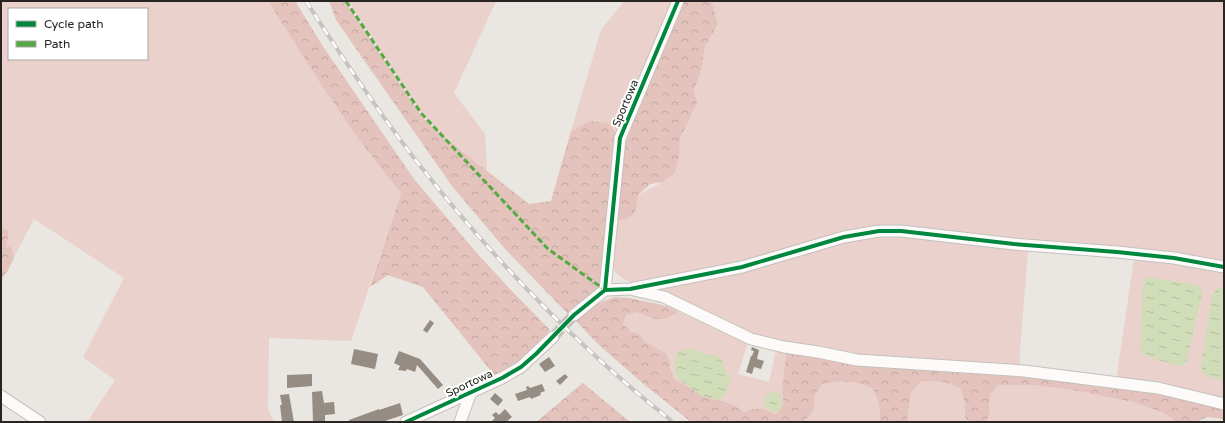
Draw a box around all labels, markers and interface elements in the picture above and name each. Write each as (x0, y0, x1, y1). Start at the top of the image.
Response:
legend (8, 8, 148, 60)
text: Cycle path (44, 17, 103, 31)
text: Path (44, 37, 70, 51)
street label: Sportowa (610, 78, 641, 129)
street label: Sportowa (444, 367, 495, 400)

